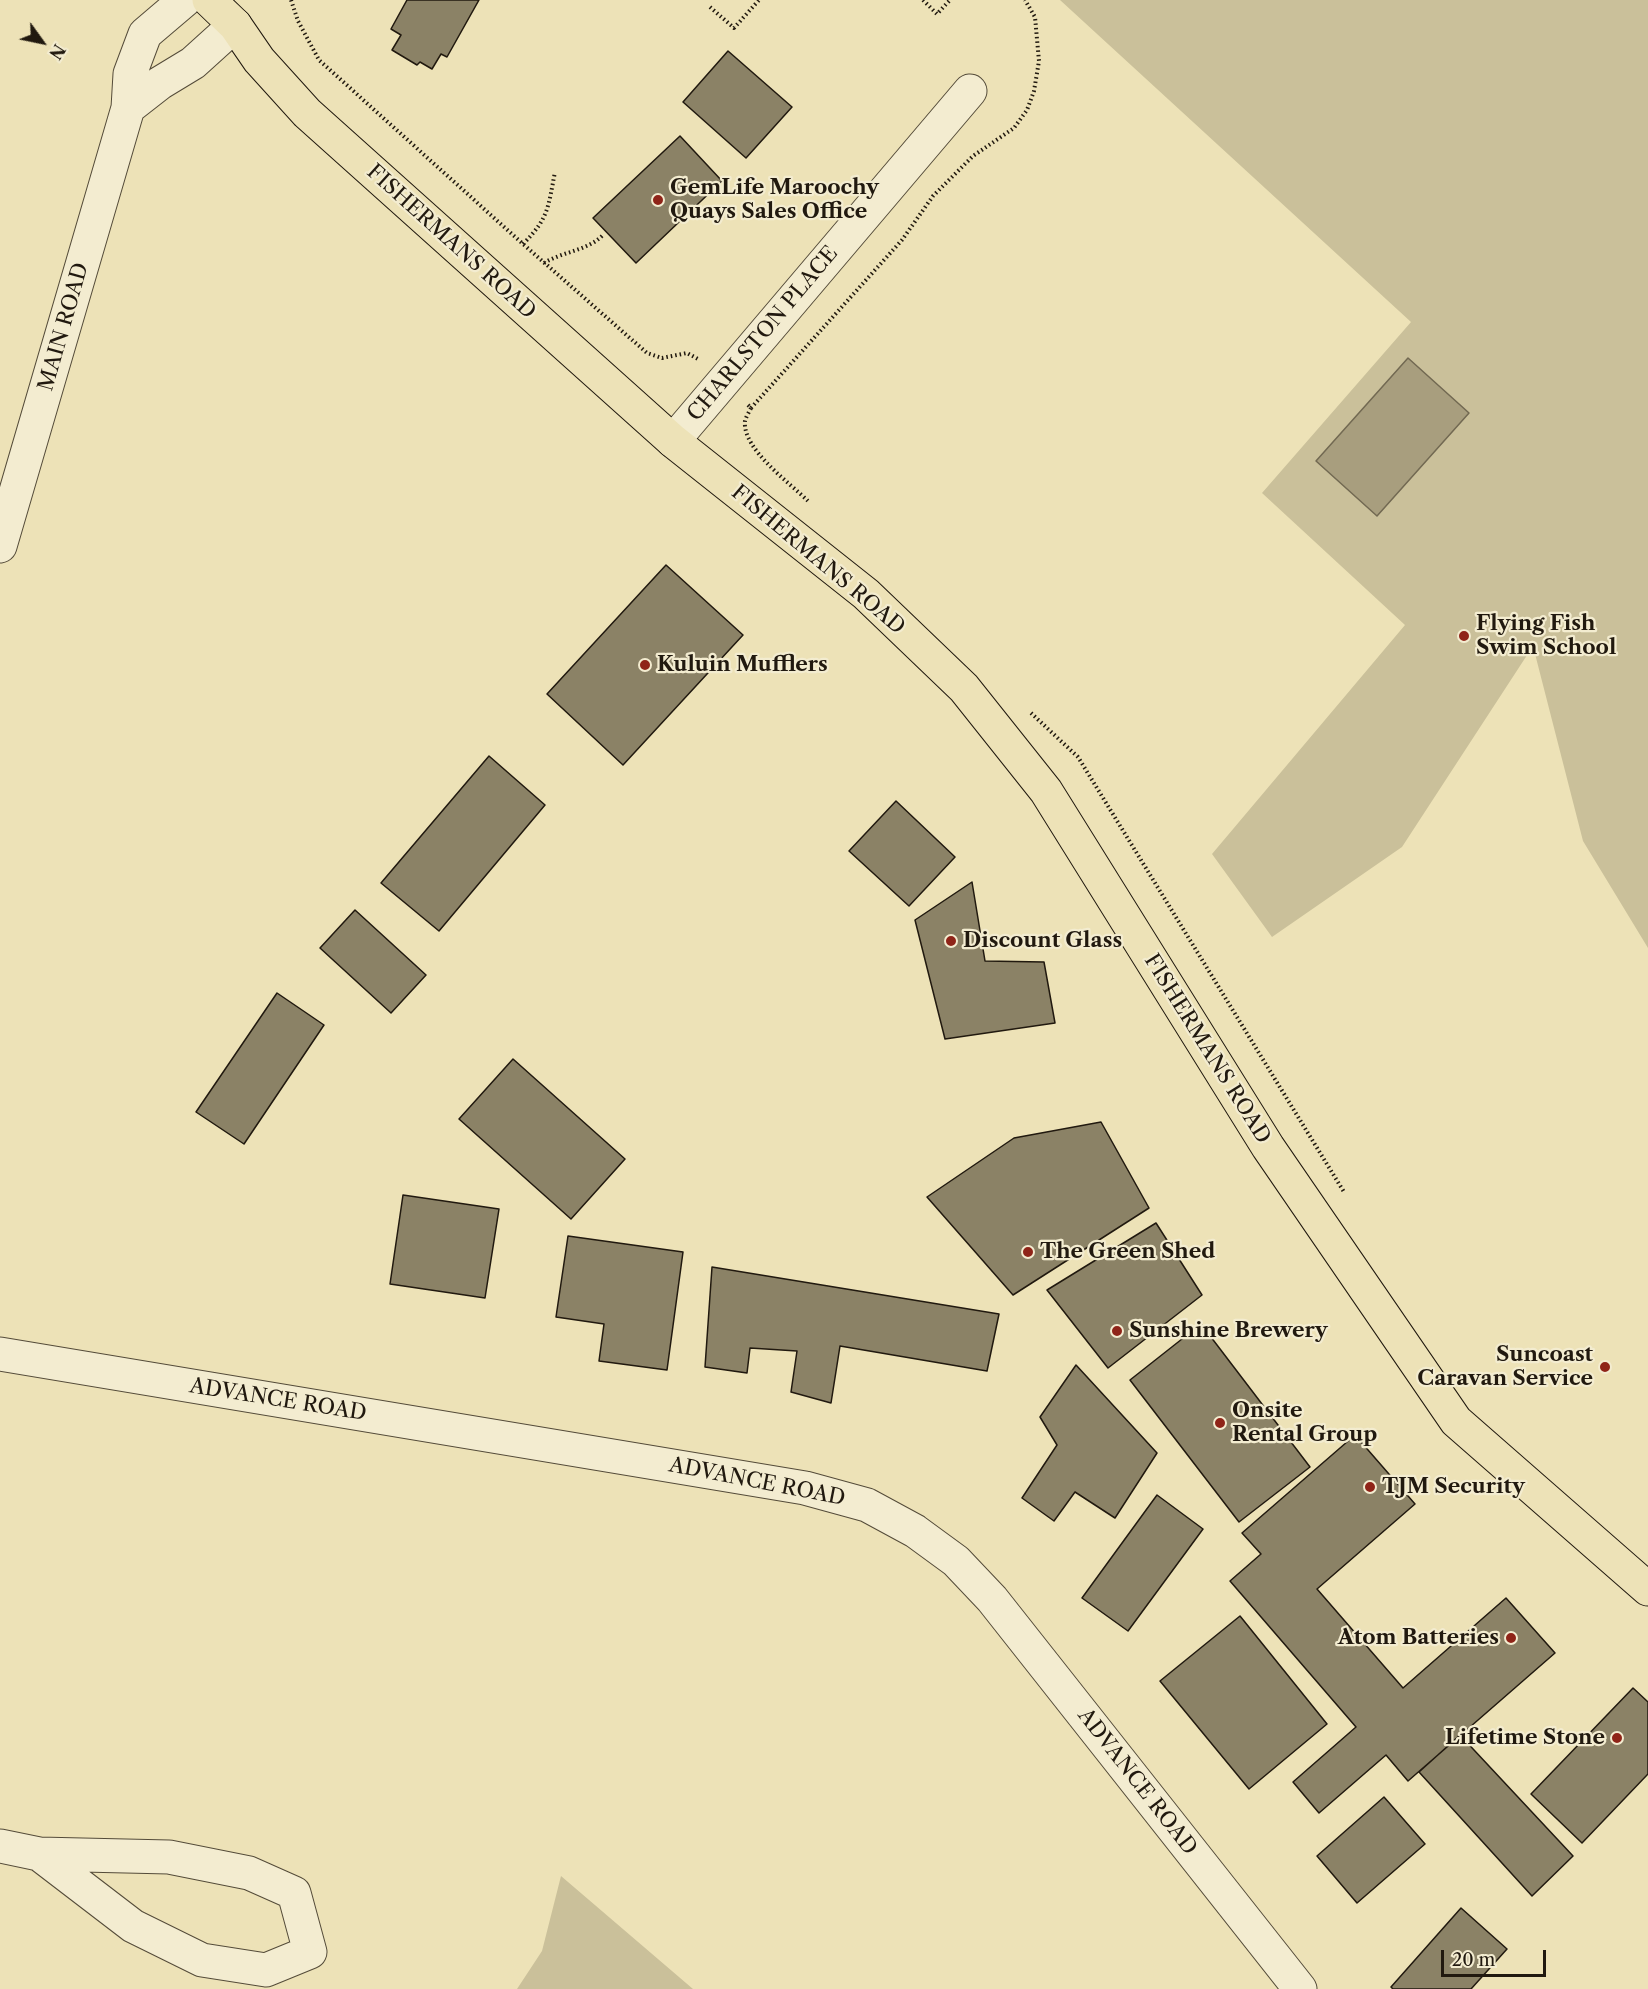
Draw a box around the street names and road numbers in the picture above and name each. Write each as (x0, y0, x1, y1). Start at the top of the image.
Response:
street label: FISHERMANS ROAD (361, 159, 541, 325)
street label: CHARLSTON PLACE (683, 241, 843, 427)
street label: MAIN ROAD (34, 260, 94, 394)
street label: FISHERMANS ROAD (726, 480, 910, 640)
street label: FISHERMANS ROAD (1138, 950, 1276, 1148)
street label: ADVANCE ROAD (188, 1374, 368, 1426)
street label: ADVANCE ROAD (667, 1453, 847, 1511)
street label: ADVANCE ROAD (1072, 1704, 1202, 1860)

